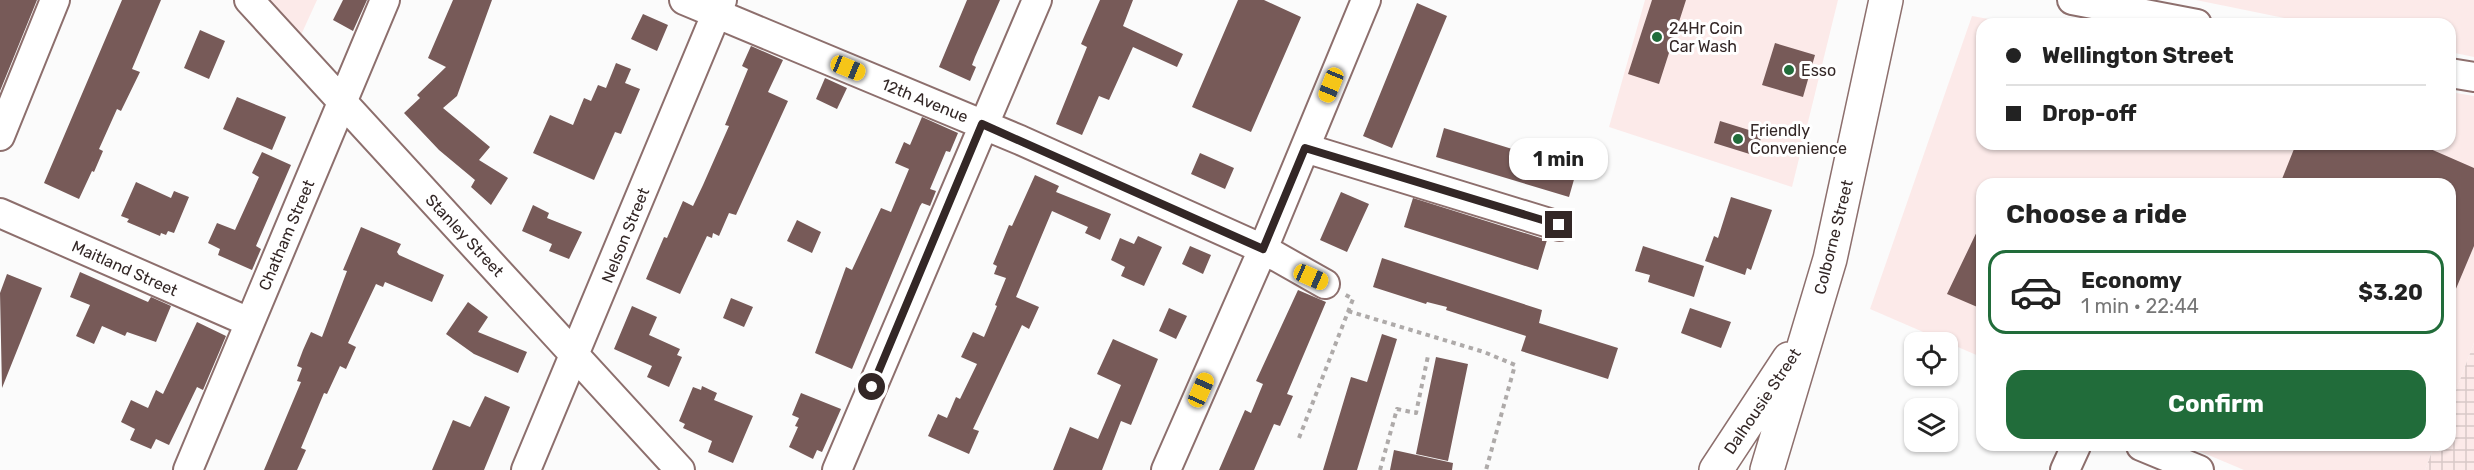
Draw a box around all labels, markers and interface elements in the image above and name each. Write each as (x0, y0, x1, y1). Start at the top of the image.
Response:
place label: 24Hr Coin Car Wash (1669, 19, 1743, 56)
marker: 24Hr Coin Car Wash (1650, 30, 1664, 44)
text: Wellington Street (2042, 42, 2234, 69)
car (828, 53, 868, 83)
place label: Esso (1801, 61, 1836, 80)
marker: Esso (1782, 63, 1796, 77)
car (1316, 65, 1346, 105)
street label: 12th Avenue (879, 74, 971, 126)
text: Drop-off (2042, 100, 2137, 127)
place label: Friendly Convenience (1750, 121, 1847, 158)
marker: Friendly Convenience (1731, 132, 1745, 146)
callout: 1 min (1510, 138, 1608, 180)
text: 1 min (1533, 147, 1584, 171)
street label: Chatham Street (255, 177, 318, 293)
street label: Colborne Street (1810, 178, 1857, 296)
street label: Nelson Street (598, 185, 653, 286)
street label: Stanley Street (422, 190, 508, 281)
text: Choose a ride (2006, 198, 2187, 230)
route end (1545, 211, 1572, 238)
street label: Maitland Street (69, 237, 181, 300)
car (1291, 261, 1331, 293)
icon: car (2009, 265, 2063, 319)
text: Economy (2081, 267, 2182, 294)
text: $3.20 (2358, 279, 2423, 306)
text: 1 min · 22:44 (2081, 294, 2199, 318)
map controls (1904, 332, 1958, 452)
button: locate (1904, 332, 1958, 386)
street label: Dalhousie Street (1720, 345, 1805, 458)
car (1185, 370, 1217, 410)
button: Confirm (2006, 370, 2426, 439)
route start (858, 373, 885, 400)
button: layers (1904, 398, 1958, 452)

